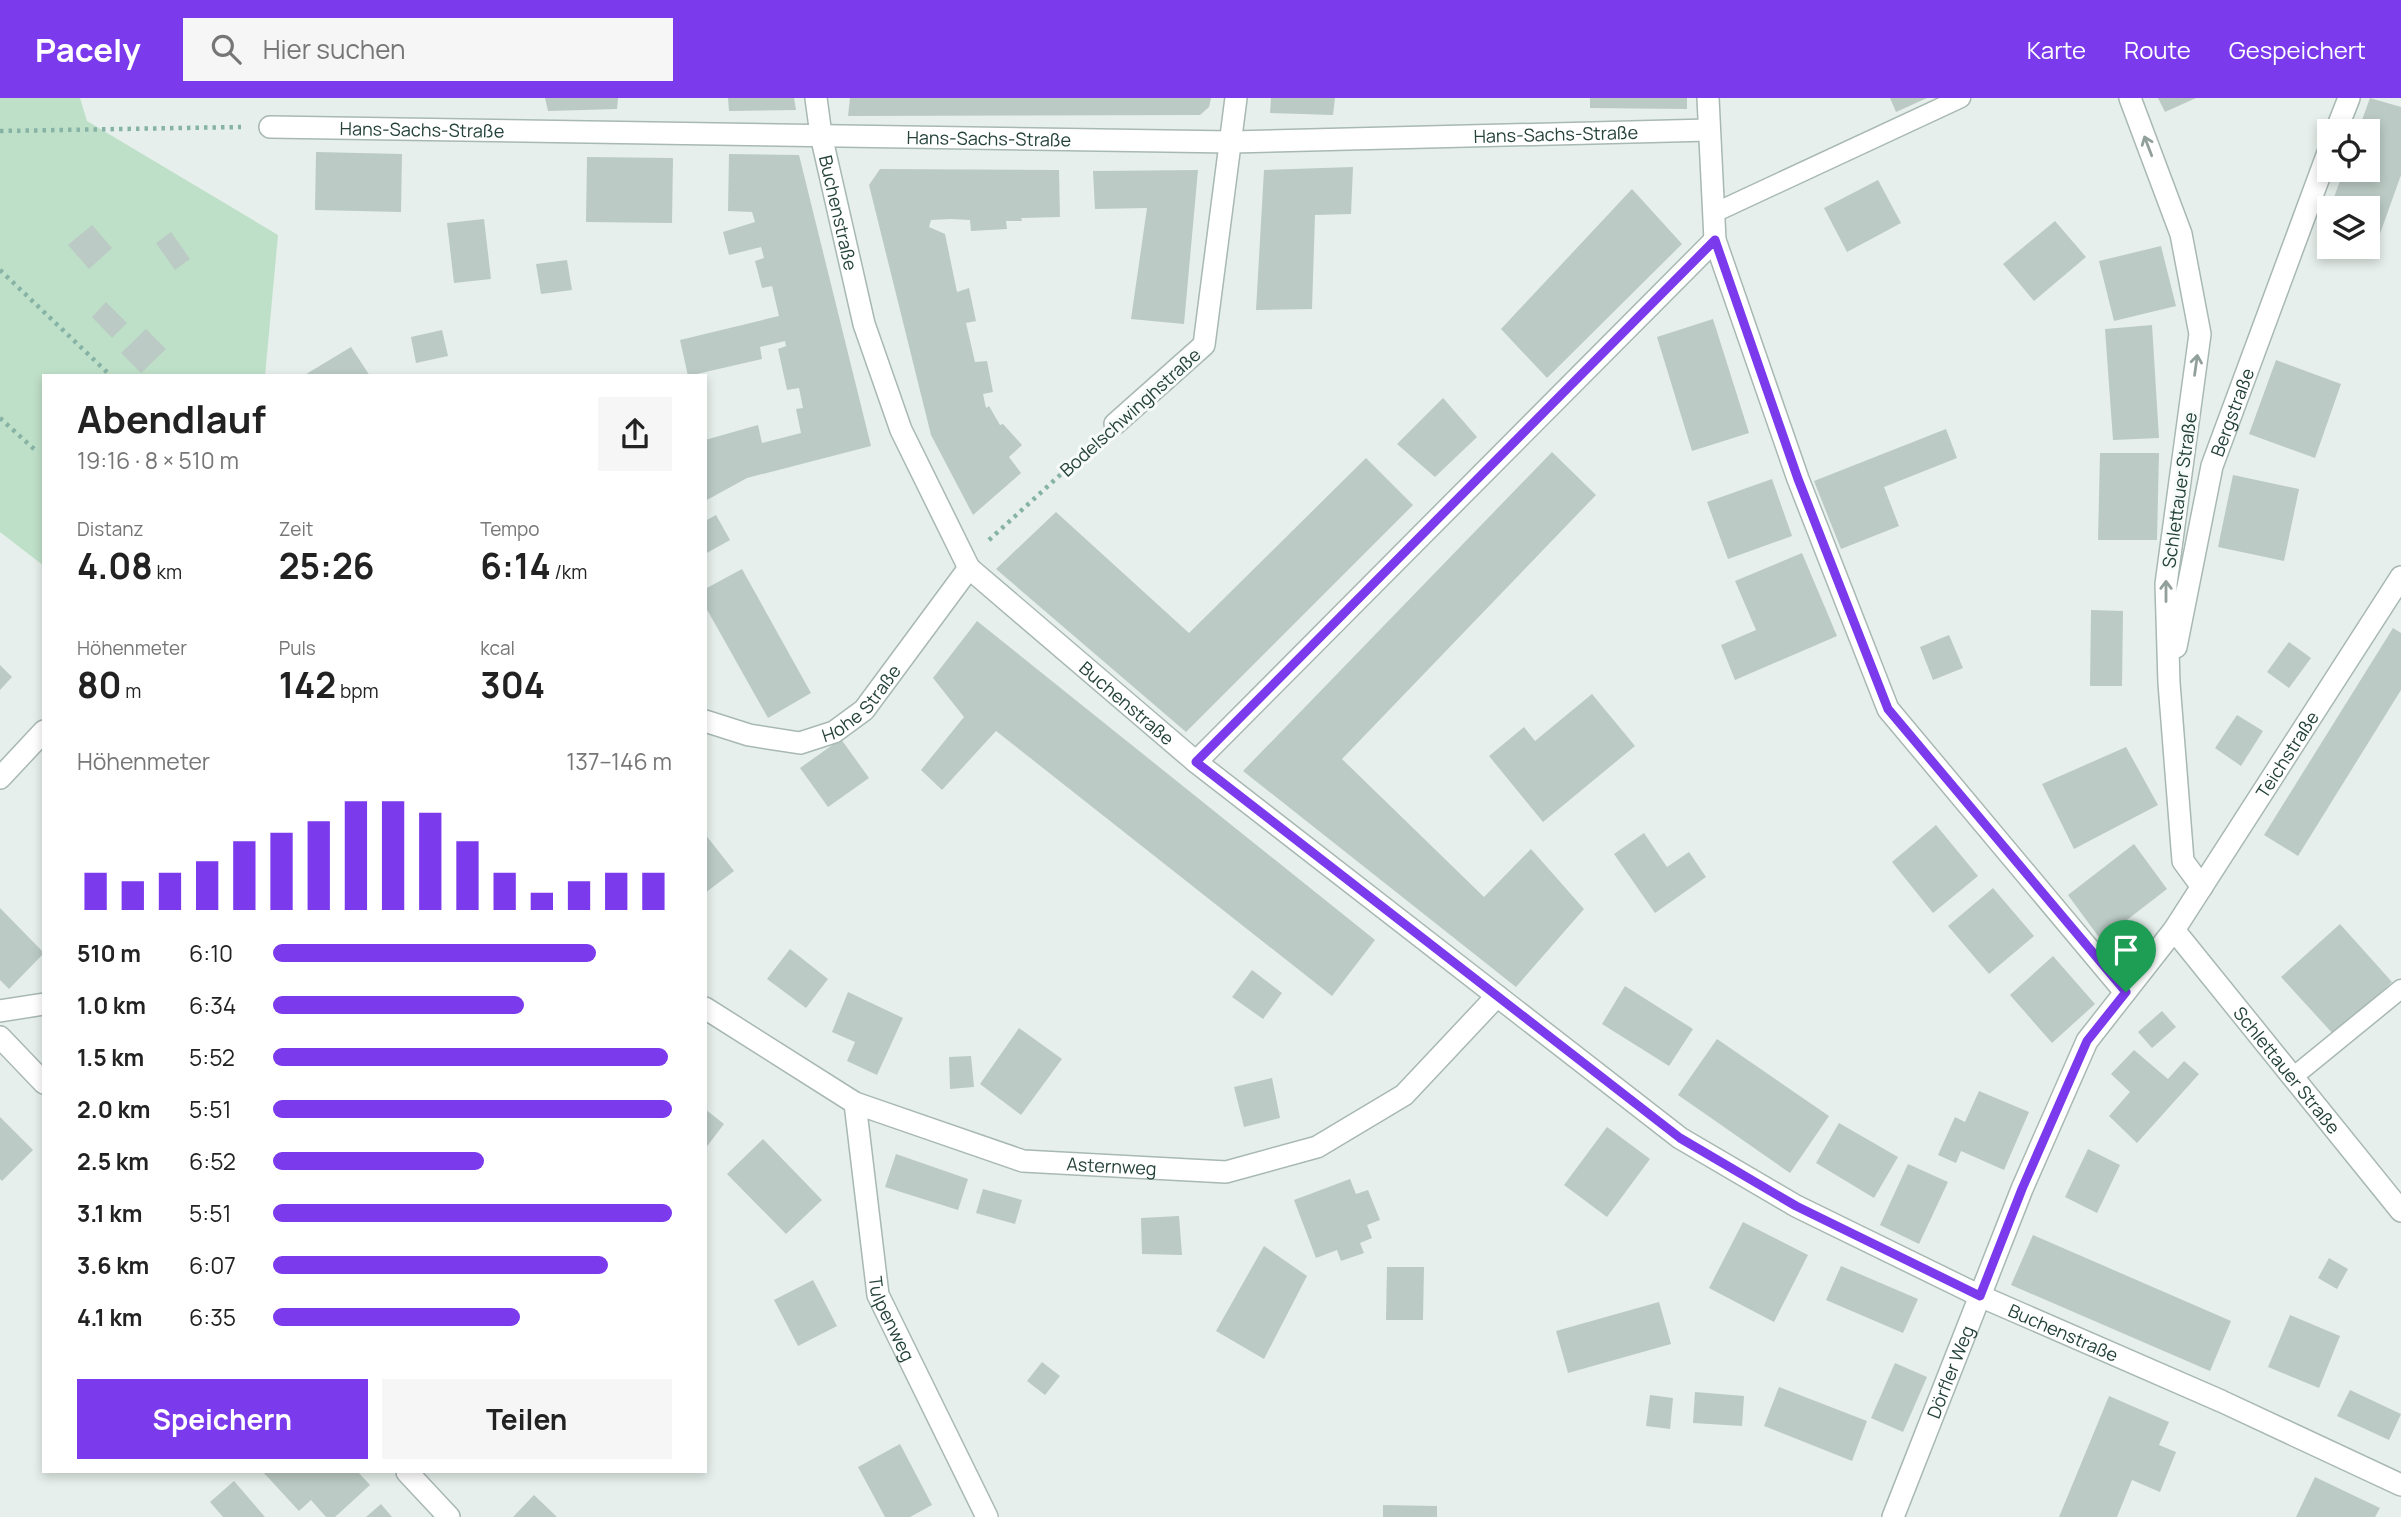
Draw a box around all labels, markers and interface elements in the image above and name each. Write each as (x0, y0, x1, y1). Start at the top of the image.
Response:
search box (183, 18, 673, 81)
text: Pacely (35, 27, 141, 72)
icon: search (207, 30, 245, 68)
text: Hier suchen (263, 31, 406, 67)
text: Karte (2027, 33, 2086, 66)
text: Route (2124, 33, 2191, 66)
text: Gespeichert (2229, 33, 2366, 66)
street label: Hans-Sachs-Straße (339, 116, 504, 143)
map controls (2317, 119, 2380, 259)
button: locate (2317, 119, 2380, 182)
street label: Hans-Sachs-Straße (1473, 120, 1638, 148)
street label: Hans-Sachs-Straße (906, 125, 1071, 151)
one-way arrow (2141, 135, 2154, 157)
street label: Buchenstraße (814, 153, 863, 273)
button: layers (2317, 196, 2380, 259)
street label: Bodelschwinghstraße (1055, 342, 1205, 482)
one-way arrow (2189, 354, 2202, 377)
street label: Bergstraße (2205, 365, 2259, 460)
text: Abendlauf (77, 392, 266, 444)
button: share (598, 397, 672, 471)
street label: Schlettauer Straße (2156, 411, 2202, 569)
text: 19:16 · 8 × 510 m (77, 444, 239, 476)
text: Distanz (77, 516, 144, 542)
text: Zeit (279, 516, 313, 542)
text: Tempo (480, 516, 540, 542)
text: 4.08 (77, 542, 153, 590)
text: 25:26 (279, 542, 375, 590)
text: 6:14 (480, 542, 551, 590)
text: km (153, 559, 182, 585)
text: /km (551, 559, 587, 585)
one-way arrow (2159, 580, 2173, 603)
text: Höhenmeter (77, 635, 187, 661)
text: Puls (279, 635, 316, 661)
text: kcal (480, 635, 515, 661)
street label: Buchenstraße (1074, 656, 1179, 750)
street label: Hohe Straße (819, 659, 906, 747)
text: 80 (77, 661, 121, 709)
text: 142 (279, 661, 336, 709)
text: 304 (480, 661, 545, 709)
text: m (121, 678, 141, 704)
text: bpm (336, 678, 379, 704)
street label: Teichstraße (2250, 706, 2324, 802)
text: Höhenmeter (77, 745, 210, 777)
text: 137–146 m (566, 745, 672, 777)
pin (2096, 920, 2156, 992)
icon: arrive (2107, 931, 2145, 969)
text: 510 m (77, 937, 141, 969)
text: 6:10 (189, 937, 233, 969)
text: 1.0 km (77, 989, 146, 1021)
text: 6:34 (189, 989, 236, 1021)
street label: Schlettauer Straße (2228, 1001, 2346, 1139)
text: 1.5 km (77, 1041, 144, 1073)
text: 5:52 (189, 1041, 235, 1073)
text: 2.0 km (77, 1093, 150, 1125)
text: 5:51 (189, 1093, 231, 1125)
text: 2.5 km (77, 1145, 149, 1177)
text: 6:52 (189, 1145, 236, 1177)
street label: Asternweg (1066, 1151, 1157, 1180)
text: 3.1 km (77, 1197, 142, 1229)
text: 5:51 (189, 1197, 231, 1229)
text: 3.6 km (77, 1249, 149, 1281)
text: 6:07 (189, 1249, 236, 1281)
street label: Tulpenweg (864, 1275, 921, 1365)
street label: Buchenstraße (2005, 1298, 2122, 1367)
text: 4.1 km (77, 1301, 142, 1333)
text: 6:35 (189, 1301, 236, 1333)
street label: Dörfler Weg (1921, 1322, 1979, 1422)
button: Speichern (77, 1379, 368, 1459)
button: Teilen (382, 1379, 672, 1459)

